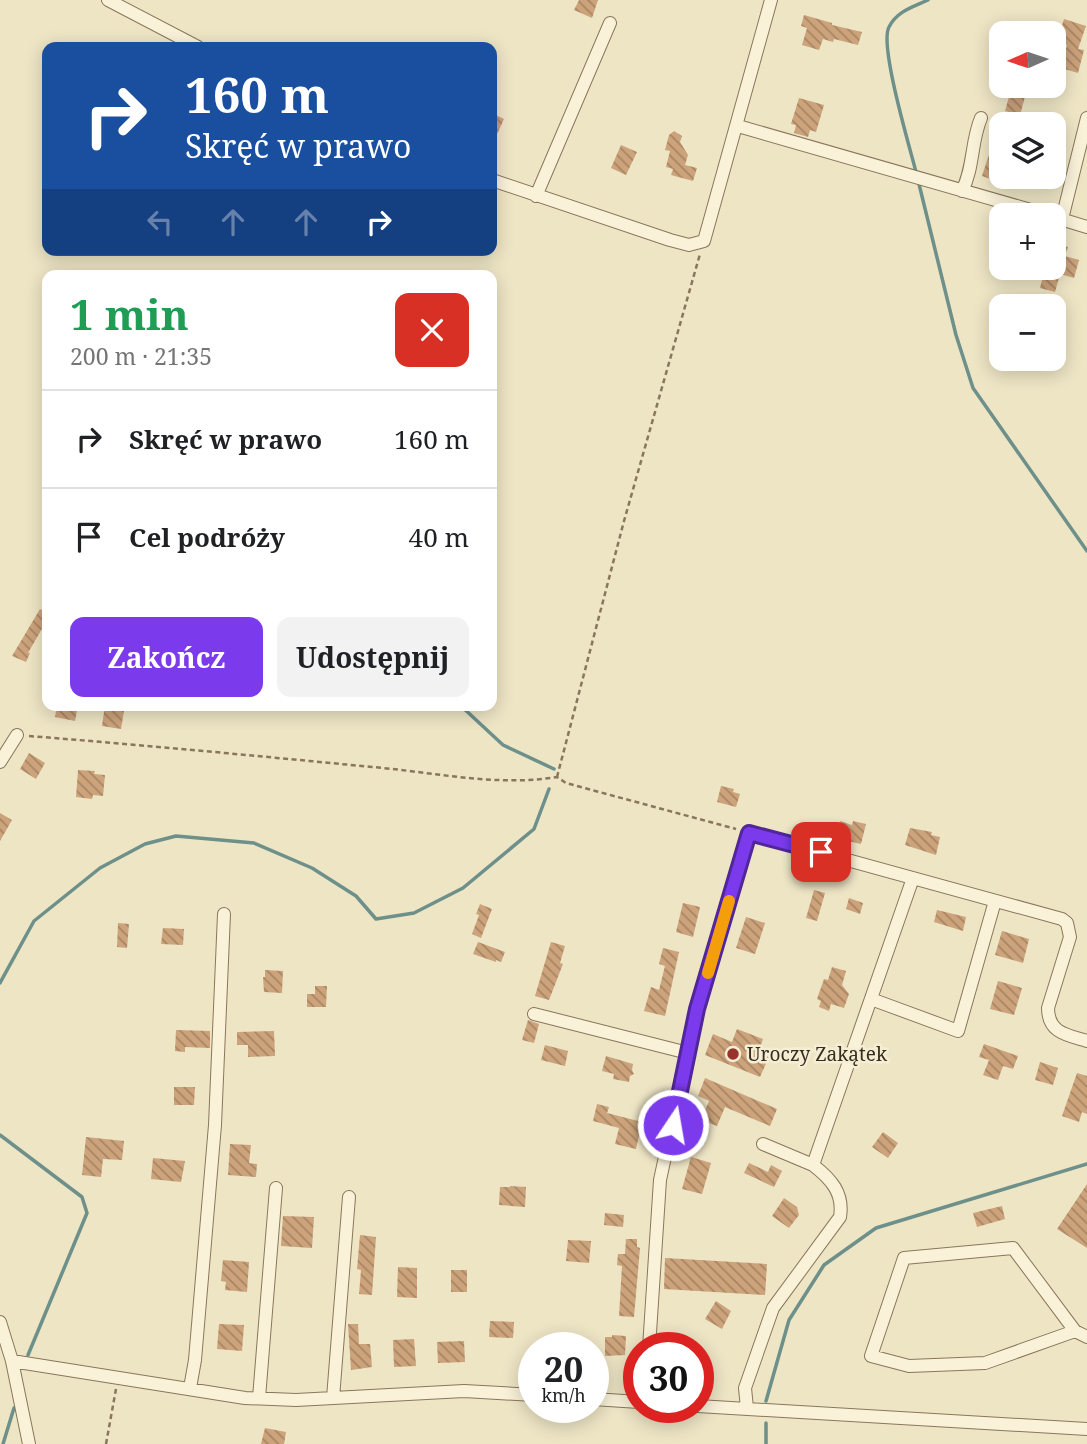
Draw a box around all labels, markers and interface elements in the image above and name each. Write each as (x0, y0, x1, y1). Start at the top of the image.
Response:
north arrow (989, 21, 1066, 98)
map controls (989, 21, 1066, 371)
text: 160 m (185, 61, 329, 127)
icon: right (70, 70, 161, 161)
button: layers (989, 112, 1066, 189)
text: Skręć w prawo (185, 124, 411, 167)
icon: left (141, 203, 179, 241)
icon: ahead (214, 203, 252, 241)
icon: ahead (287, 203, 325, 241)
icon: right (360, 203, 398, 241)
button: + (989, 203, 1066, 280)
text: 1 min (70, 285, 189, 342)
button: close (395, 293, 469, 367)
button: − (989, 294, 1066, 371)
text: 200 m · 21:35 (70, 340, 212, 372)
icon: right (70, 420, 108, 458)
text: Skręć w prawo (129, 421, 322, 457)
text: 160 m (394, 421, 469, 457)
icon: arrive (70, 518, 108, 556)
text: Cel podróży (129, 519, 285, 555)
text: 40 m (409, 519, 469, 555)
button: Zakończ (70, 617, 263, 697)
button: Udostępnij (277, 617, 469, 697)
pin (791, 822, 851, 882)
icon: arrive (802, 833, 840, 871)
place label: Uroczy Zakątek (747, 1041, 888, 1067)
marker: Uroczy Zakątek (725, 1046, 741, 1062)
position arrow (636, 1088, 710, 1162)
speed limit sign: 30 (623, 1332, 714, 1423)
text: 20 (544, 1345, 583, 1392)
text: km/h (541, 1383, 586, 1407)

